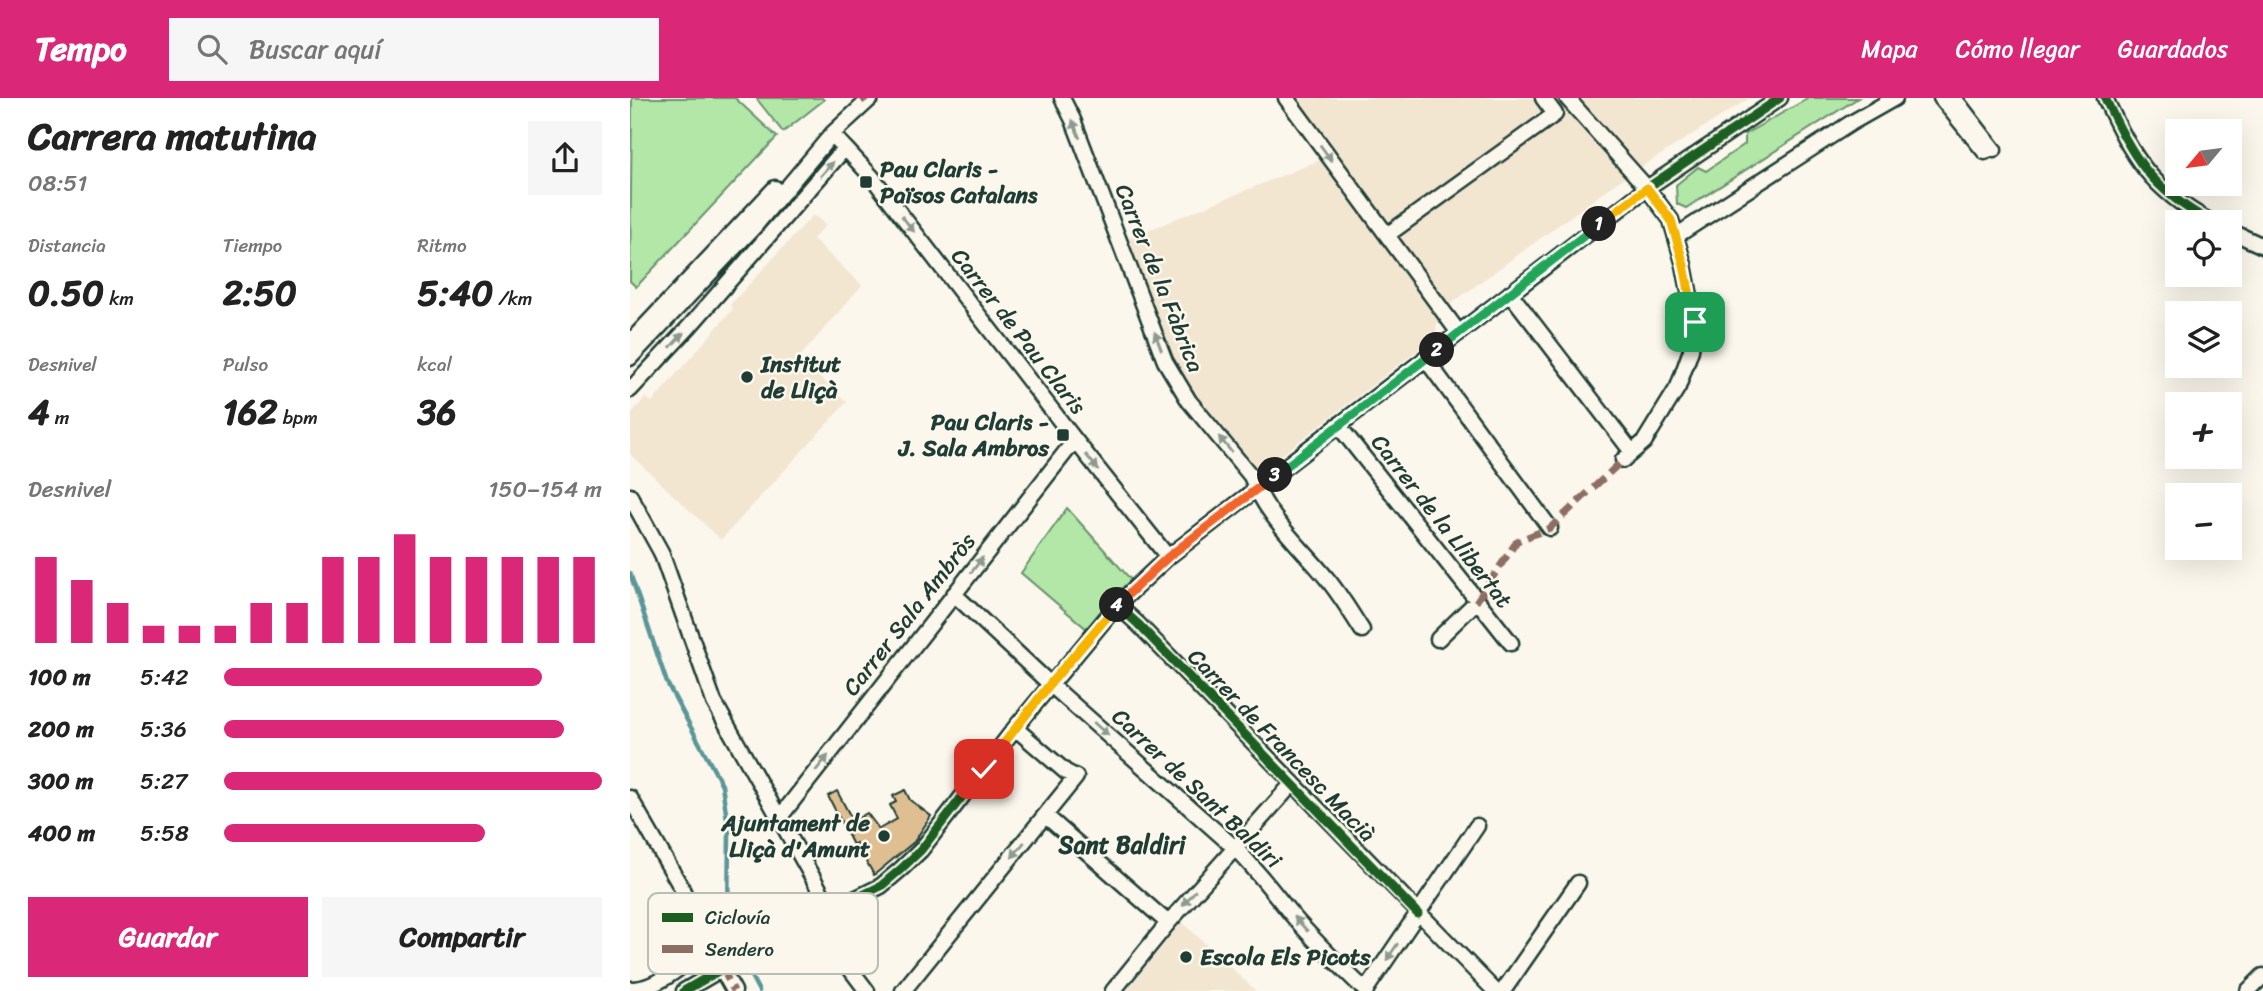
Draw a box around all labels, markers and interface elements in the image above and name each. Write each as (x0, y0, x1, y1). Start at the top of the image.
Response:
search box (169, 18, 659, 81)
text: Tempo (35, 20, 127, 78)
text: Buscar aquí (249, 26, 381, 72)
text: Mapa (1861, 28, 1918, 70)
text: Cómo llegar (1956, 28, 2080, 70)
text: Guardados (2118, 28, 2228, 70)
icon: search (193, 30, 231, 68)
text: Carrera matutina (28, 103, 317, 170)
one-way arrow (1071, 118, 1082, 139)
north arrow (2165, 119, 2242, 196)
map controls (2165, 119, 2242, 560)
button: share (528, 121, 602, 195)
one-way arrow (1319, 144, 1333, 162)
place label: Pau Claris - Països Catalans (880, 149, 1038, 216)
one-way arrow (819, 160, 835, 178)
text: 08:51 (28, 163, 87, 204)
marker: Pau Claris - Països Catalans (858, 174, 874, 190)
street label: Carrer de la Fàbrica (1103, 178, 1216, 379)
pin: 1 (1581, 206, 1616, 242)
text: 1 (1594, 207, 1603, 240)
button: locate (2165, 210, 2242, 287)
one-way arrow (900, 215, 915, 232)
text: Distancia (28, 229, 106, 262)
text: Tiempo (223, 229, 282, 262)
text: Ritmo (417, 229, 467, 262)
street label: Carrer de Pau Claris (940, 239, 1097, 424)
text: 0.50 (28, 262, 104, 324)
text: 2:50 (223, 262, 297, 324)
text: 5:40 (417, 262, 493, 324)
text: km (104, 282, 134, 315)
text: /km (493, 282, 532, 315)
pin (1665, 292, 1725, 352)
button: layers (2165, 301, 2242, 378)
icon: arrive (1676, 303, 1714, 341)
one-way arrow (1152, 330, 1163, 351)
one-way arrow (668, 332, 684, 349)
pin: 2 (1420, 332, 1454, 368)
text: 2 (1431, 333, 1442, 366)
place label: Institut de Lliçà (760, 344, 841, 411)
text: Desnivel (28, 348, 97, 381)
text: Pulso (223, 348, 268, 381)
text: kcal (417, 348, 452, 381)
marker: Institut de Lliçà (739, 369, 755, 385)
text: 4 (28, 381, 50, 443)
text: 162 (223, 381, 278, 443)
text: 36 (417, 381, 456, 443)
button: + (2165, 392, 2242, 469)
text: m (50, 401, 69, 434)
text: bpm (278, 401, 318, 434)
place label: Pau Claris - J. Sala Ambros (897, 402, 1049, 469)
street label: Carrer de la Llibertat (1360, 425, 1523, 618)
marker: Pau Claris - J. Sala Ambros (1055, 427, 1071, 443)
one-way arrow (1217, 436, 1232, 454)
one-way arrow (1084, 453, 1099, 470)
pin: 3 (1258, 458, 1292, 492)
text: 3 (1269, 458, 1280, 491)
text: Desnivel (28, 469, 111, 510)
text: 150–154 m (489, 469, 602, 510)
button: − (2165, 483, 2242, 560)
street label: Carrer Sala Ambròs (832, 523, 987, 705)
one-way arrow (970, 555, 984, 574)
pin: 4 (1100, 588, 1134, 622)
text: 4 (1111, 588, 1122, 621)
street label: Carrer de Francesc Macià (1177, 638, 1386, 852)
text: 100 m (28, 657, 91, 698)
text: 5:42 (140, 657, 189, 698)
street label: Carrer de Sant Baldiri (1106, 702, 1288, 874)
text: 200 m (28, 709, 94, 750)
text: 5:36 (140, 709, 187, 750)
one-way arrow (1093, 721, 1110, 737)
pin (954, 739, 1014, 799)
icon: check (965, 750, 1003, 788)
one-way arrow (815, 755, 830, 773)
text: 300 m (28, 761, 93, 802)
text: 5:27 (140, 761, 187, 802)
place label: Ajuntament de Lliçà d'Amunt (721, 803, 870, 870)
text: 400 m (28, 813, 95, 854)
text: 5:58 (140, 813, 189, 854)
marker: Ajuntament de Lliçà d'Amunt (876, 828, 892, 844)
district label: Sant Baldiri (1059, 831, 1185, 859)
one-way arrow (1011, 842, 1026, 859)
one-way arrow (1182, 890, 1197, 907)
legend (648, 893, 878, 974)
button: Guardar (28, 897, 308, 977)
button: Compartir (322, 897, 602, 977)
text: Ciclovía (705, 901, 771, 934)
one-way arrow (1293, 915, 1309, 933)
text: Sendero (705, 933, 774, 966)
place label: Escola Els Picots (1200, 937, 1371, 978)
one-way arrow (1386, 943, 1399, 962)
marker: Escola Els Picots (1178, 949, 1194, 965)

